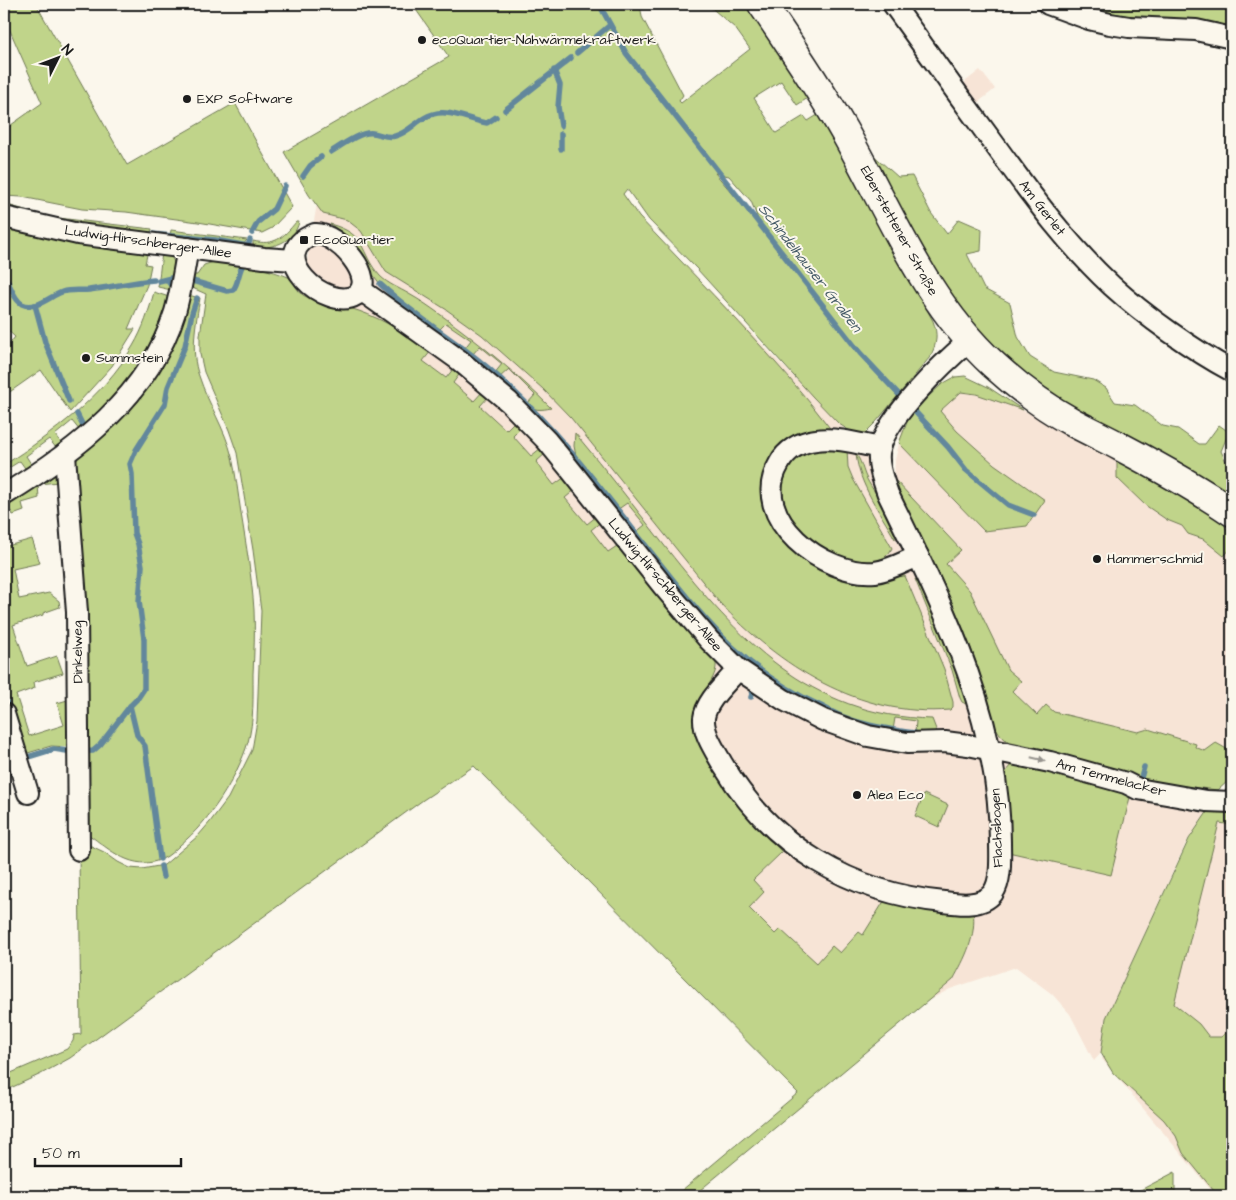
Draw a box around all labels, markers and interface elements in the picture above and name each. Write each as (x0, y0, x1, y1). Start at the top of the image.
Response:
place label: ecoQuartier-Nahwärmekraftwerk (432, 30, 656, 50)
north arrow (32, 32, 82, 82)
marker: ecoQuartier-Nahwärmekraftwerk (416, 34, 428, 46)
text: N (57, 40, 77, 60)
place label: EXP Software (197, 89, 293, 109)
marker: EXP Software (181, 93, 193, 105)
street label: Eberstettener Straße (855, 163, 943, 300)
street label: Am Gerlet (1014, 176, 1070, 240)
water label: Schindelhauser Graben (753, 200, 868, 338)
street label: Ludwig-Hirschberger-Allee (63, 220, 233, 264)
place label: EcoQuartier (314, 230, 394, 250)
marker: EcoQuartier (298, 234, 310, 246)
place label: Summstein (96, 348, 163, 368)
marker: Summstein (80, 352, 92, 364)
street label: Ludwig-Hirschberger-Allee (603, 514, 727, 656)
place label: Hammerschmid (1107, 549, 1203, 569)
marker: Hammerschmid (1091, 553, 1103, 565)
street label: Dinkelweg (67, 620, 89, 684)
street label: Am Temmelacker (1054, 754, 1169, 802)
one-way arrow (1030, 755, 1045, 763)
place label: Alea Eco (867, 785, 924, 805)
street label: Flachsbogen (986, 788, 1008, 868)
marker: Alea Eco (851, 789, 863, 801)
scale bar (35, 1135, 181, 1167)
text: 50 m (42, 1143, 80, 1164)

